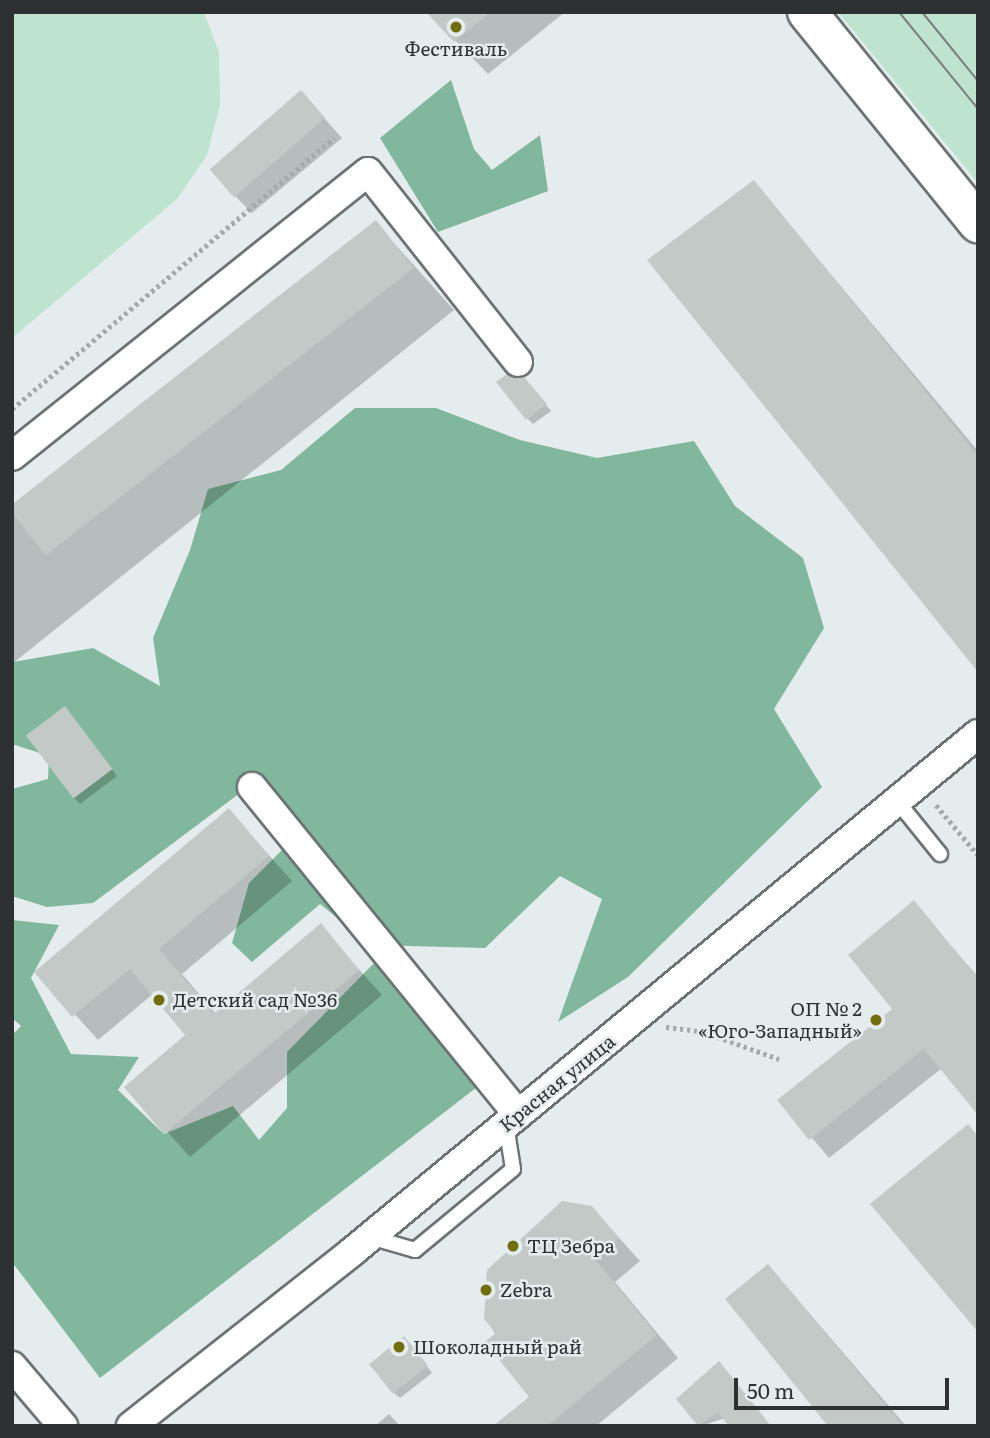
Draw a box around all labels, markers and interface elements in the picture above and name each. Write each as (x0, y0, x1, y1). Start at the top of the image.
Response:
marker: Фестиваль (448, 19, 464, 35)
place label: Фестиваль (405, 38, 507, 60)
place label: Детский сад №36 (173, 989, 337, 1011)
marker: Детский сад №36 (151, 992, 167, 1008)
place label: ОП № 2 «Юго-Западный» (698, 998, 862, 1042)
marker: ОП № 2 «Юго-Западный» (868, 1012, 884, 1028)
street label: Красная улица (495, 1029, 619, 1137)
place label: ТЦ Зебра (527, 1235, 615, 1257)
marker: ТЦ Зебра (505, 1238, 521, 1254)
place label: Zebra (500, 1279, 552, 1301)
marker: Zebra (478, 1282, 494, 1298)
place label: Шоколадный рай (413, 1336, 582, 1358)
marker: Шоколадный рай (391, 1339, 407, 1355)
scale bar (738, 1364, 953, 1408)
text: 50 m (747, 1374, 794, 1405)

